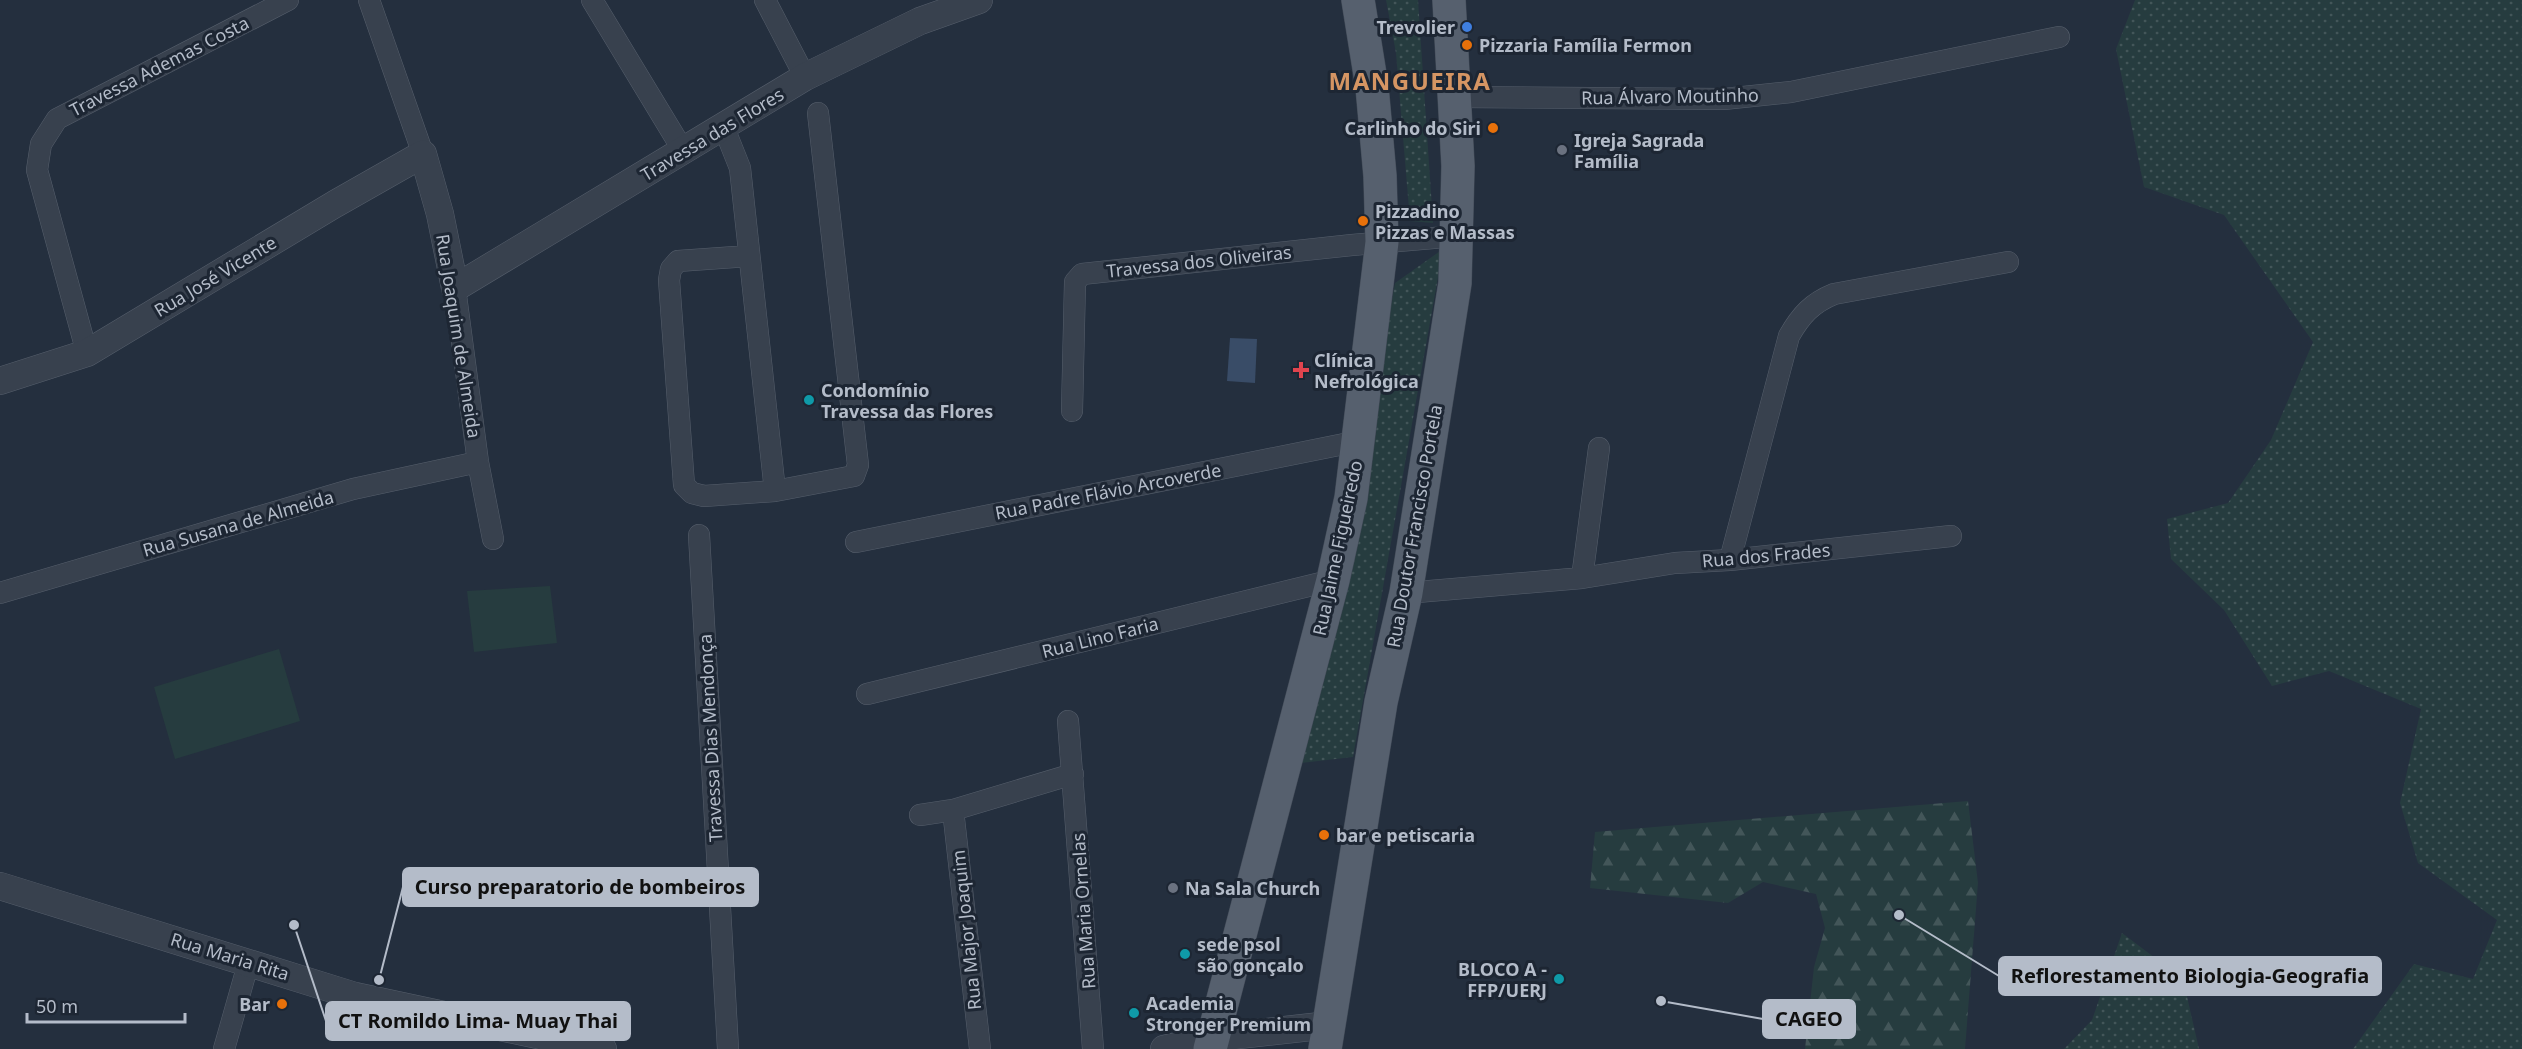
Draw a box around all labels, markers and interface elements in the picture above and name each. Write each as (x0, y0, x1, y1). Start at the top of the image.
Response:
street label: Travessa Ademas Costa (65, 10, 253, 122)
place label: Trevolier (1376, 15, 1455, 39)
marker: Trevolier (1460, 20, 1474, 34)
place label: Pizzaria Família Fermon (1479, 33, 1692, 57)
marker: Pizzaria Família Fermon (1460, 38, 1474, 52)
district label: MANGUEIRA (1329, 64, 1491, 97)
street label: Travessa das Flores (636, 82, 788, 186)
street label: Rua Álvaro Moutinho (1581, 82, 1759, 110)
place label: Carlinho do Siri (1345, 116, 1481, 140)
marker: Carlinho do Siri (1486, 121, 1500, 135)
place label: Igreja Sagrada Família (1574, 128, 1704, 173)
marker: Igreja Sagrada Família (1555, 143, 1569, 157)
place label: Pizzadino Pizzas e Massas (1375, 199, 1515, 244)
marker: Pizzadino Pizzas e Massas (1356, 214, 1370, 228)
street label: Rua José Vicente (150, 230, 280, 322)
street label: Rua Joaquim de Almeida (431, 232, 487, 440)
street label: Travessa dos Oliveiras (1105, 239, 1293, 283)
place label: Clínica Nefrológica (1314, 348, 1419, 393)
marker: Clínica Nefrológica (1292, 361, 1310, 379)
place label: Condomínio Travessa das Flores (821, 378, 993, 423)
marker: Condomínio Travessa das Flores (802, 393, 816, 407)
street label: Rua Doutor Francisco Portela (1381, 403, 1447, 649)
street label: Rua Padre Flávio Arcoverde (993, 457, 1223, 525)
street label: Rua Jaime Figueiredo (1307, 458, 1367, 638)
street label: Rua Susana de Almeida (140, 484, 336, 562)
street label: Rua dos Frades (1701, 537, 1831, 573)
street label: Rua Lino Faria (1039, 611, 1161, 663)
street label: Travessa Dias Mendonça (693, 633, 727, 843)
place label: bar e petiscaria (1336, 823, 1475, 847)
marker: bar e petiscaria (1317, 828, 1331, 842)
street label: Rua Maria Ornelas (1066, 832, 1100, 990)
street label: Rua Major Joaquim (946, 849, 986, 1011)
callout: Curso preparatorio de bombeiros (403, 868, 758, 906)
text: Curso preparatorio de bombeiros (415, 873, 745, 900)
place label: Na Sala Church (1185, 876, 1320, 900)
marker: Na Sala Church (1166, 881, 1180, 895)
street label: Rua Maria Rita (168, 927, 292, 985)
place label: sede psol são gonçalo (1197, 932, 1304, 977)
marker: sede psol são gonçalo (1178, 947, 1192, 961)
place label: BLOCO A - FFP/UERJ (1458, 957, 1547, 1002)
callout: Reflorestamento Biologia-Geografia (1999, 957, 2381, 995)
text: Reflorestamento Biologia-Geografia (2011, 962, 2369, 989)
marker: BLOCO A - FFP/UERJ (1552, 972, 1566, 986)
scale bar (27, 986, 184, 1024)
place label: Academia Stronger Premium (1146, 991, 1311, 1036)
place label: Bar (239, 992, 270, 1016)
text: 50 m (36, 994, 78, 1018)
marker: Bar (275, 997, 289, 1011)
callout: CAGEO (1763, 1000, 1855, 1038)
callout: CT Romildo Lima- Muay Thai (326, 1002, 630, 1040)
text: CAGEO (1775, 1005, 1843, 1032)
marker: Academia Stronger Premium (1127, 1006, 1141, 1020)
text: CT Romildo Lima- Muay Thai (338, 1007, 618, 1034)

